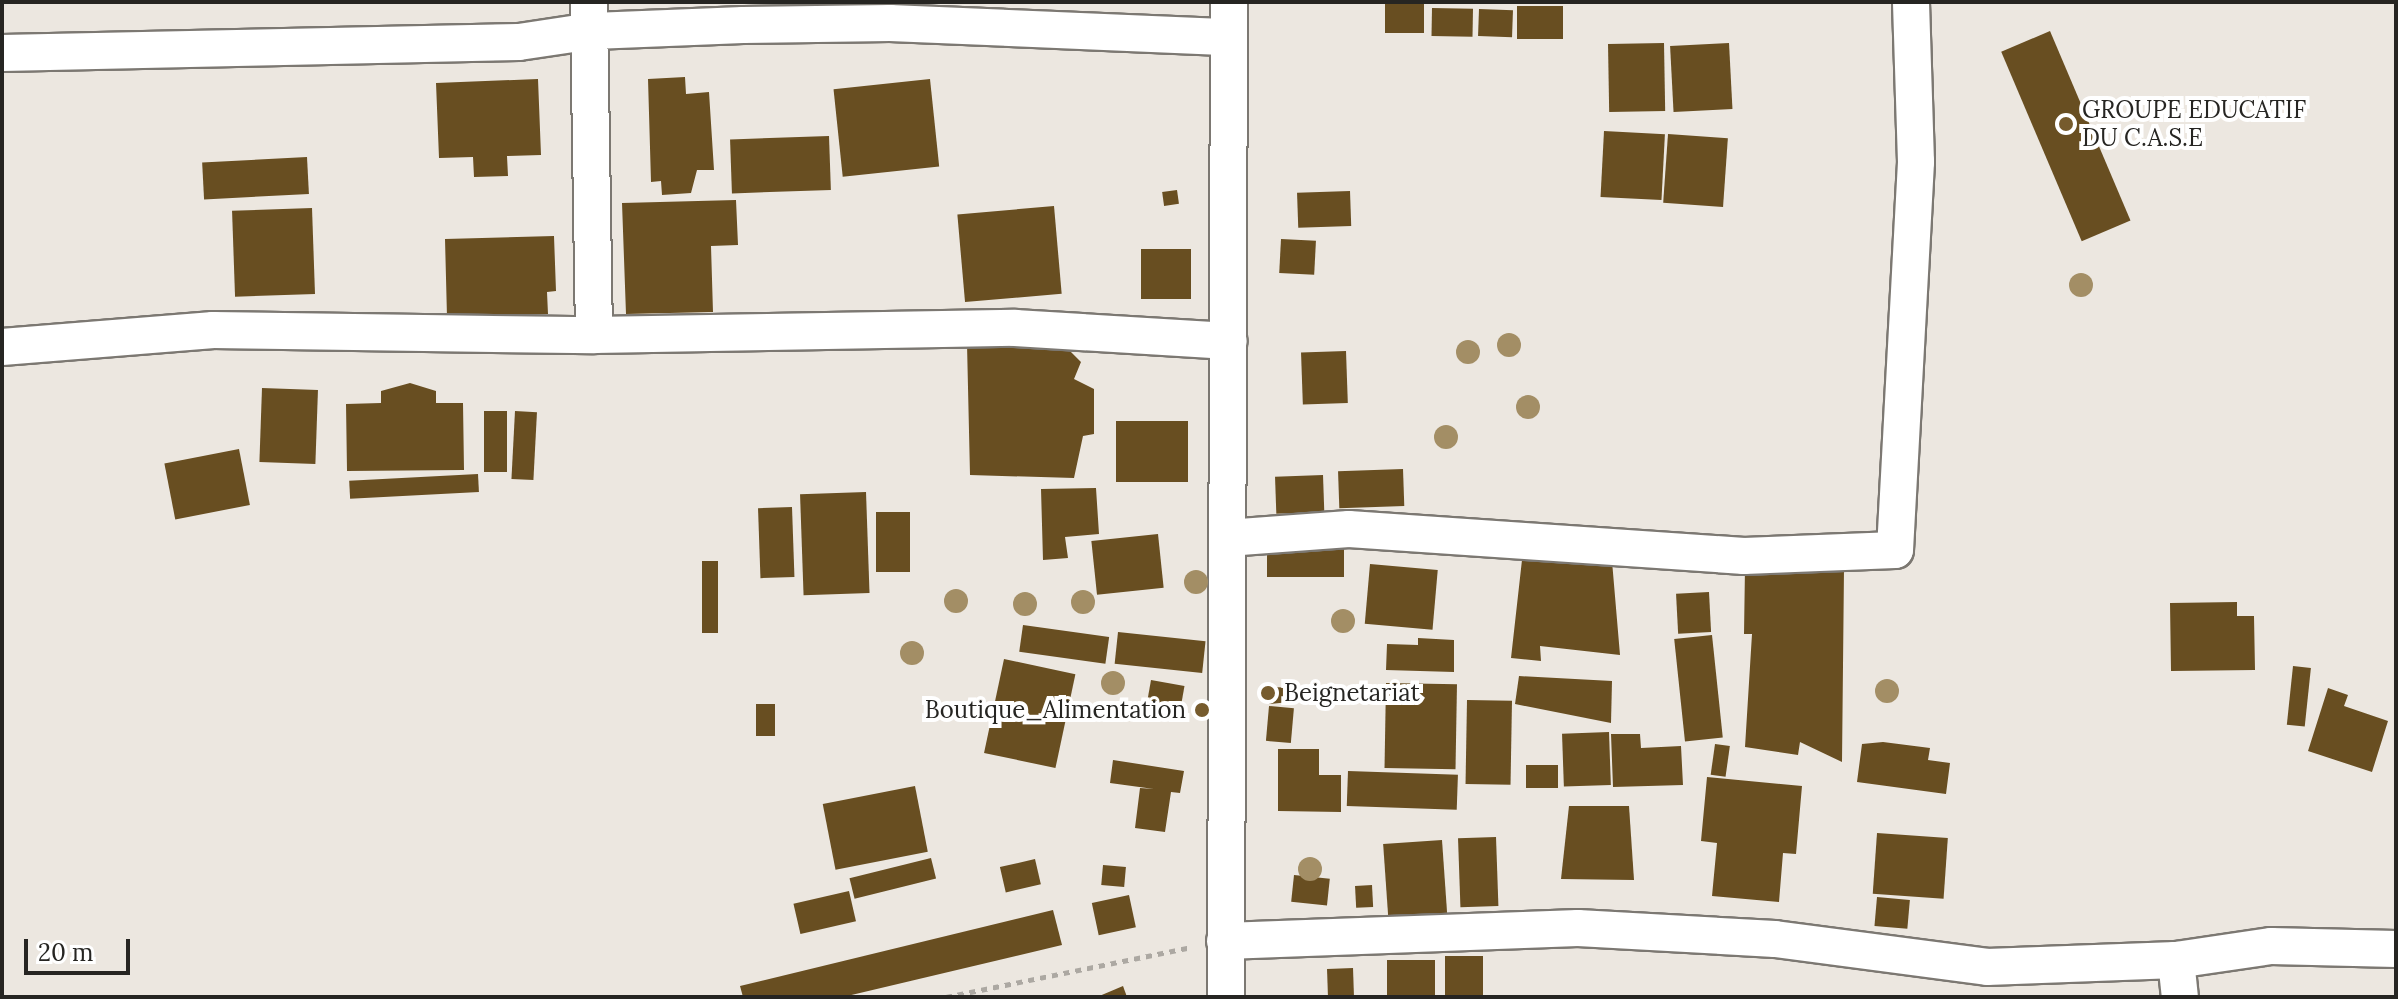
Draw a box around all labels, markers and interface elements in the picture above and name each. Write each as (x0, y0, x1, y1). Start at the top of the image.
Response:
place label: GROUPE EDUCATIF DU C.A.S.E (2082, 96, 2306, 152)
marker: GROUPE EDUCATIF DU C.A.S.E (2057, 115, 2075, 133)
place label: Beignetariat (1284, 679, 1420, 707)
marker: Beignetariat (1259, 684, 1277, 702)
place label: Boutique_Alimentation (925, 696, 1186, 724)
marker: Boutique_Alimentation (1193, 701, 1211, 719)
scale bar (28, 923, 134, 973)
text: 20 m (38, 937, 94, 968)

